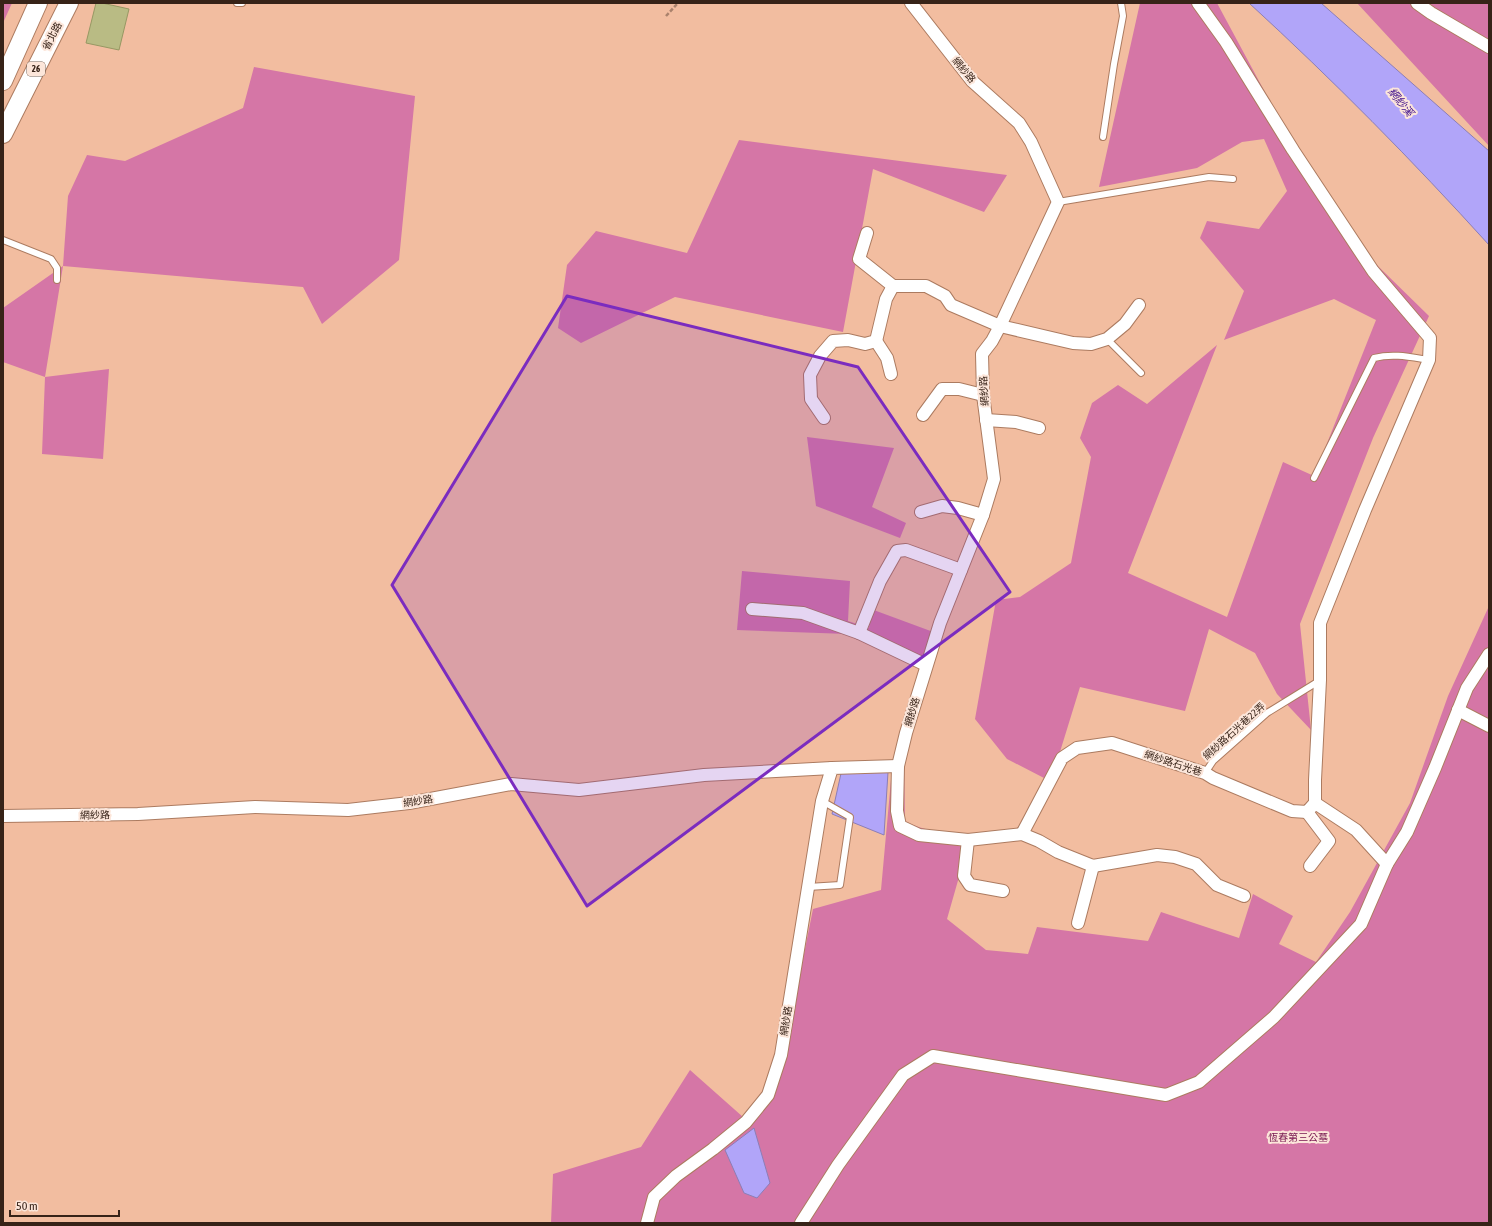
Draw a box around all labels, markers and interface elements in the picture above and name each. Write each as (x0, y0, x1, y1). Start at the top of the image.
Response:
street label: 省北路 (40, 20, 64, 52)
street label: 網紗路 (950, 55, 978, 85)
road number: 26 (27, 62, 45, 76)
water label: 網紗溪 (1386, 85, 1417, 120)
street label: 網紗路 (977, 376, 991, 406)
street label: 網紗路 (902, 696, 922, 728)
street label: 網紗路石光巷22弄 (1201, 700, 1267, 762)
street label: 網紗路石光巷 (1143, 748, 1203, 778)
street label: 網紗路 (402, 793, 434, 809)
street label: 網紗路 (80, 809, 110, 821)
street label: 網紗路 (778, 1005, 794, 1037)
park label: 恆春第三公墓 (1268, 1132, 1328, 1143)
scale bar (10, 1192, 119, 1218)
text: 50 m (16, 1199, 38, 1213)

